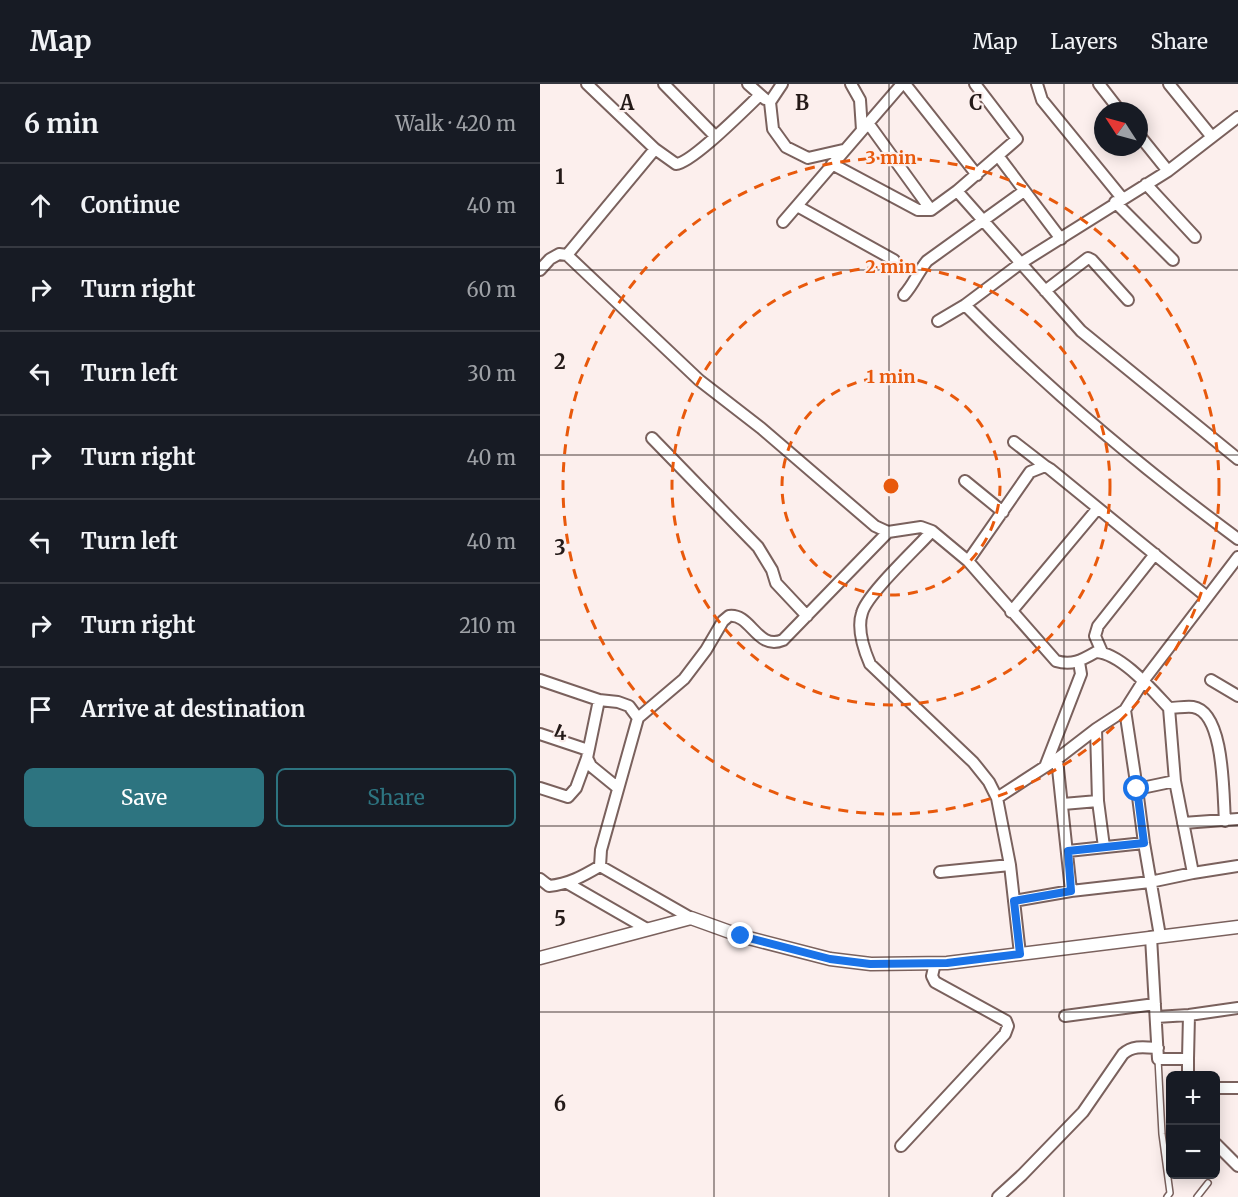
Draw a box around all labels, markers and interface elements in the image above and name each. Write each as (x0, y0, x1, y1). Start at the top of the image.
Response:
text: Map (30, 23, 92, 59)
text: Map (973, 28, 1018, 55)
text: Layers (1051, 28, 1118, 55)
text: Share (1151, 28, 1208, 55)
text: A (619, 90, 635, 115)
text: B (795, 90, 809, 115)
text: C (969, 90, 983, 115)
north arrow (1094, 102, 1148, 156)
text: 6 min (24, 107, 99, 140)
text: Walk · 420 m (395, 111, 516, 136)
text: 3 min (866, 146, 916, 169)
text: 1 (555, 164, 565, 189)
icon: ahead (24, 189, 57, 222)
text: Continue (81, 191, 180, 219)
text: 40 m (466, 193, 516, 218)
text: 2 min (865, 255, 917, 278)
icon: right (24, 273, 57, 306)
text: Turn right (81, 275, 195, 303)
text: 60 m (466, 277, 516, 302)
text: 2 (554, 349, 566, 374)
icon: left (24, 357, 57, 390)
text: Turn left (81, 359, 178, 387)
text: 30 m (467, 361, 516, 386)
text: 1 min (866, 365, 916, 388)
icon: right (24, 441, 57, 474)
text: Turn right (81, 443, 195, 471)
text: 40 m (466, 445, 516, 470)
centre of rings (881, 476, 901, 496)
icon: left (24, 525, 57, 558)
text: Turn left (81, 527, 178, 555)
text: 40 m (466, 529, 516, 554)
text: 3 (554, 535, 566, 560)
icon: right (24, 609, 57, 642)
text: Turn right (81, 611, 195, 639)
text: 210 m (459, 613, 516, 638)
icon: arrive (24, 693, 57, 726)
text: Arrive at destination (81, 695, 305, 723)
text: 4 (554, 720, 567, 745)
button: Save (24, 768, 264, 827)
button: Share (276, 768, 516, 827)
route start (1123, 775, 1149, 801)
text: 5 (554, 906, 566, 931)
route end (727, 922, 753, 948)
map controls (1166, 1071, 1220, 1179)
button: + (1166, 1071, 1220, 1125)
text: 6 (554, 1091, 566, 1116)
button: − (1166, 1125, 1220, 1179)

